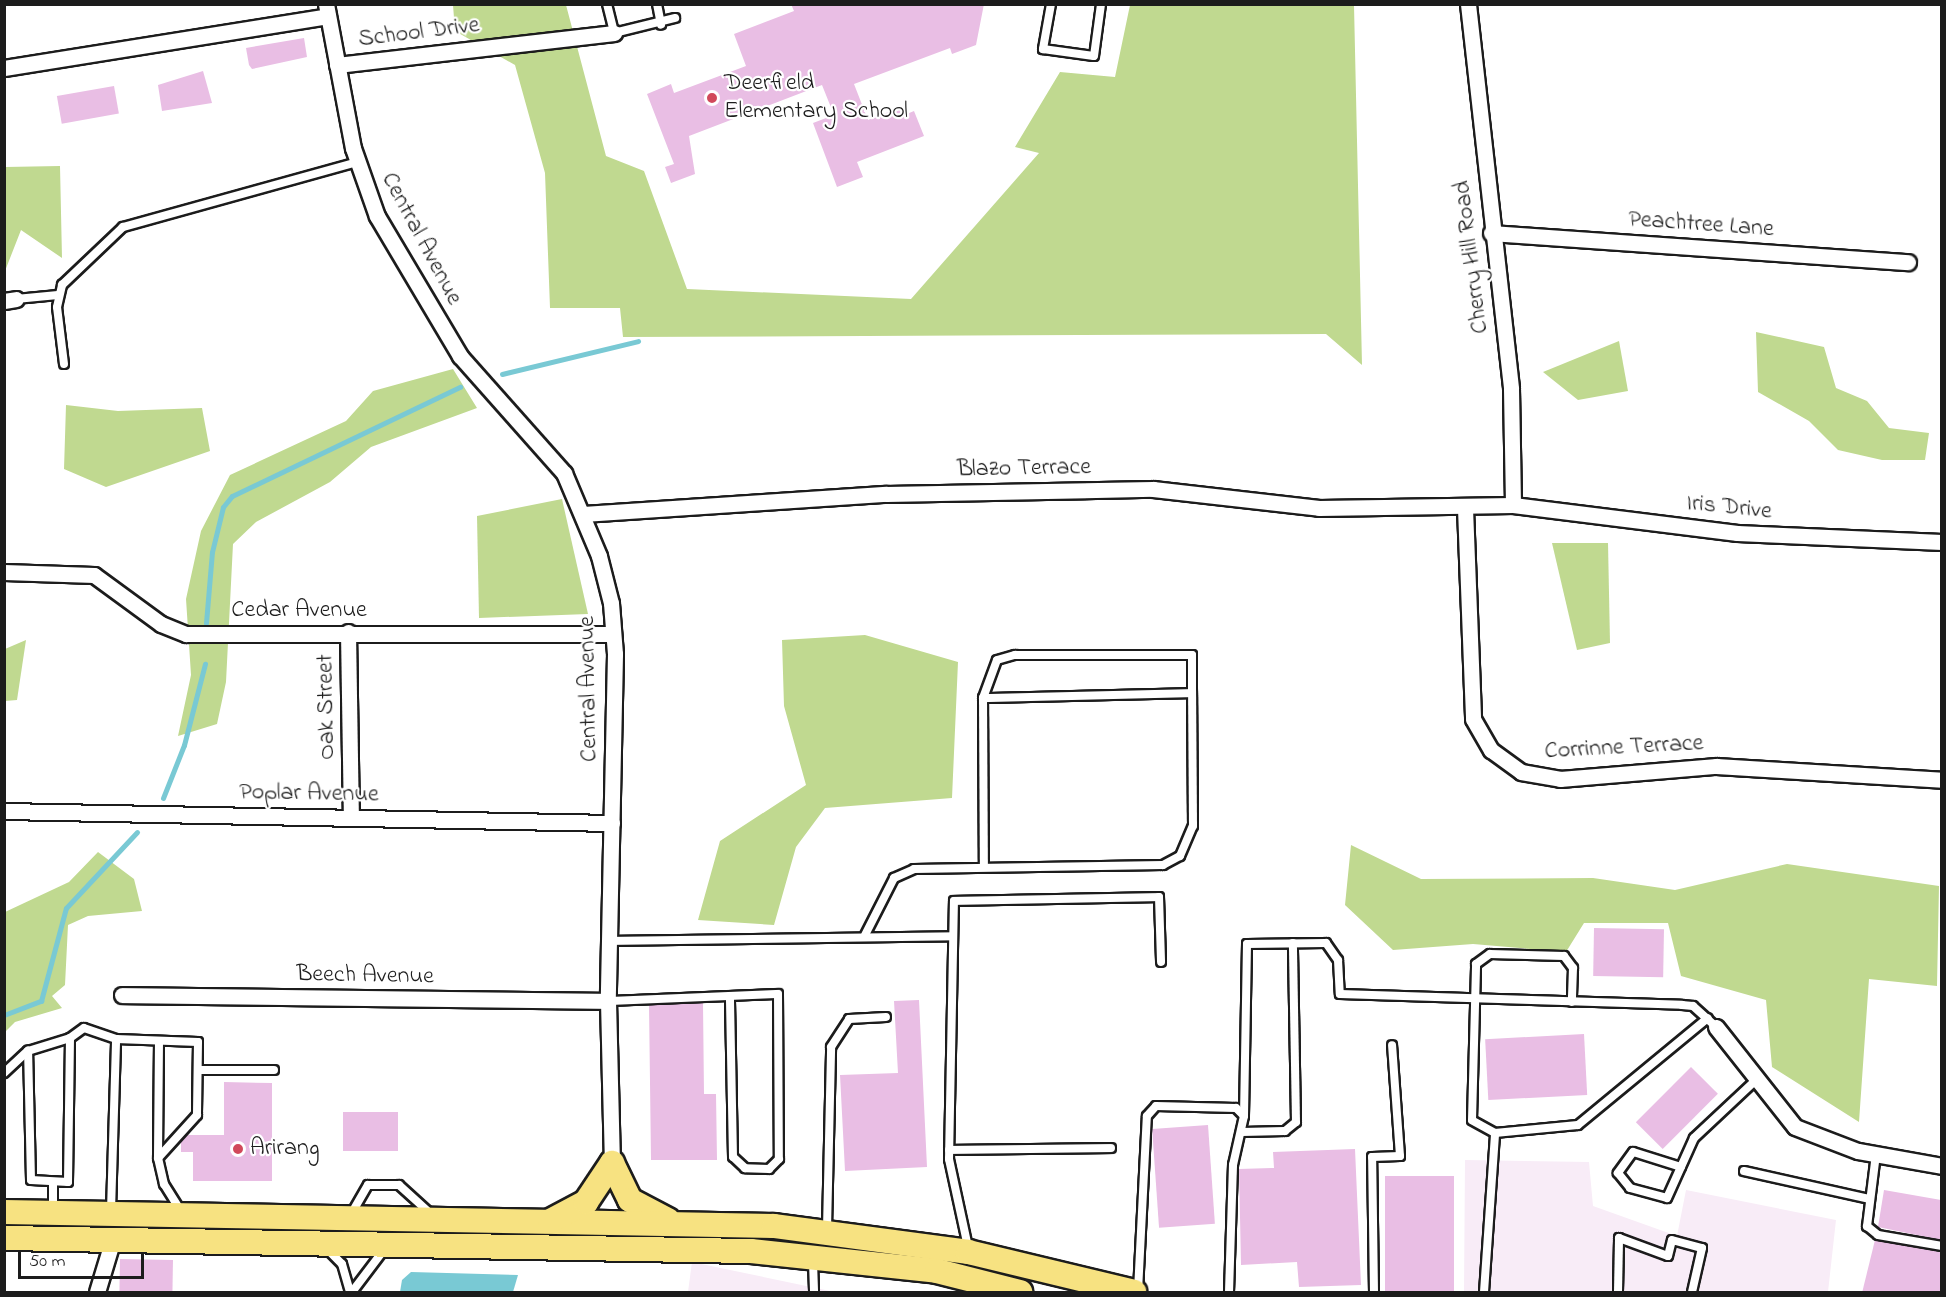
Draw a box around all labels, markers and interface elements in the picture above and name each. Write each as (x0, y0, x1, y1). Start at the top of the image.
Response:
street label: School Drive (357, 11, 481, 55)
place label: Deerfield Elementary School (724, 70, 908, 126)
marker: Deerfield Elementary School (705, 91, 719, 105)
street label: Central Avenue (374, 168, 468, 310)
street label: Cherry Hill Road (1448, 179, 1496, 335)
street label: Peachtree Lane (1627, 206, 1775, 244)
street label: Blazo Terrace (957, 453, 1091, 485)
street label: Iris Drive (1685, 489, 1773, 527)
street label: Cedar Avenue (231, 597, 367, 625)
street label: Central Avenue (573, 616, 605, 762)
street label: Oak Street (312, 654, 342, 760)
street label: Corrinne Terrace (1544, 729, 1704, 767)
street label: Poplar Avenue (239, 778, 379, 810)
street label: Beech Avenue (296, 960, 434, 992)
place label: Arirang (250, 1135, 320, 1163)
marker: Arirang (231, 1142, 245, 1156)
scale bar (21, 1240, 147, 1278)
text: 50 m (29, 1249, 66, 1275)

